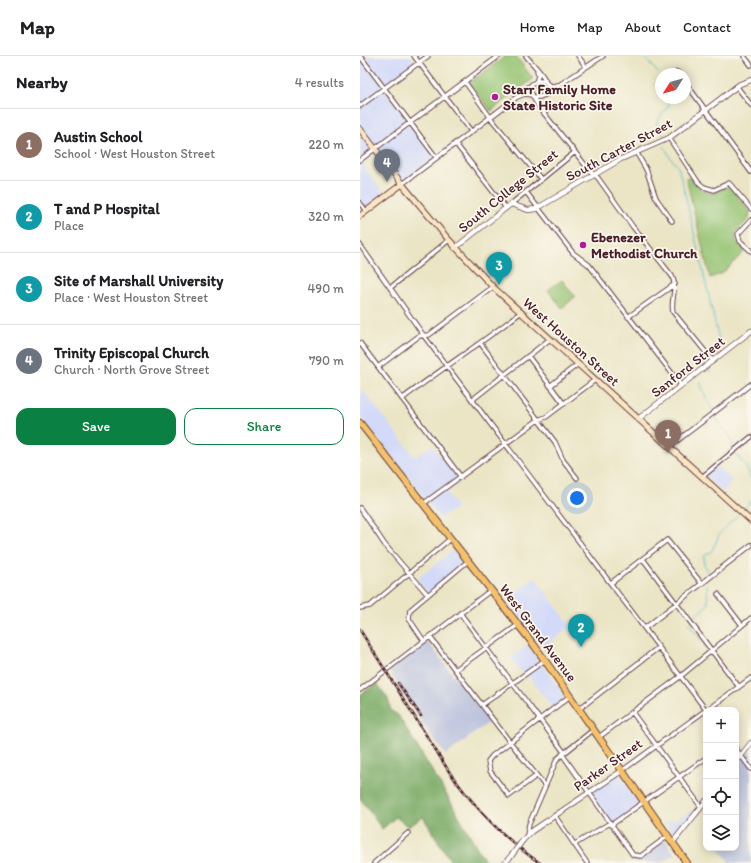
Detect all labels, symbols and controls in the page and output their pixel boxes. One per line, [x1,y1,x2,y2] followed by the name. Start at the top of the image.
[20,16,55,39] text: Map
[520,19,555,36] text: Home
[577,19,603,36] text: Map
[625,19,661,36] text: About
[683,19,731,36] text: Contact
[655,68,691,104] north arrow
[16,72,68,92] text: Nearby
[295,75,344,90] text: 4 results
[503,81,616,114] place label: Starr Family Home State Historic Site
[490,92,500,102] marker: Starr Family Home State Historic Site
[563,115,675,185] street label: South Carter Street
[54,128,142,146] text: Austin School
[26,137,32,152] text: 1
[308,137,344,152] text: 220 m
[54,146,215,161] text: School · West Houston Street
[455,146,561,236] street label: South College Street
[374,149,400,182] pin: 4
[54,200,160,218] text: T and P Hospital
[26,209,32,224] text: 2
[308,209,344,224] text: 320 m
[54,218,84,233] text: Place
[591,229,698,262] place label: Ebenezer Methodist Church
[578,240,588,250] marker: Ebenezer Methodist Church
[486,252,512,285] pin: 3
[54,272,223,290] text: Site of Marshall University
[25,281,33,296] text: 3
[308,281,344,296] text: 490 m
[54,290,208,305] text: Place · West Houston Street
[519,294,623,390] street label: West Houston Street
[648,333,728,401] street label: Sanford Street
[54,344,209,362] text: Trinity Episcopal Church
[25,353,33,368] text: 4
[309,353,344,368] text: 790 m
[54,362,209,377] text: Church · North Grove Street
[16,408,176,445] button: Save
[184,408,344,445] button: Share
[655,420,681,453] pin: 1
[567,488,587,508] your location
[496,581,580,685] street label: West Grand Avenue
[568,614,594,647] pin: 2
[703,707,739,851] map controls
[703,707,739,743] button: +
[570,735,646,795] street label: Parker Street
[703,743,739,779] button: −
[703,779,739,815] button: locate
[703,815,739,851] button: layers

